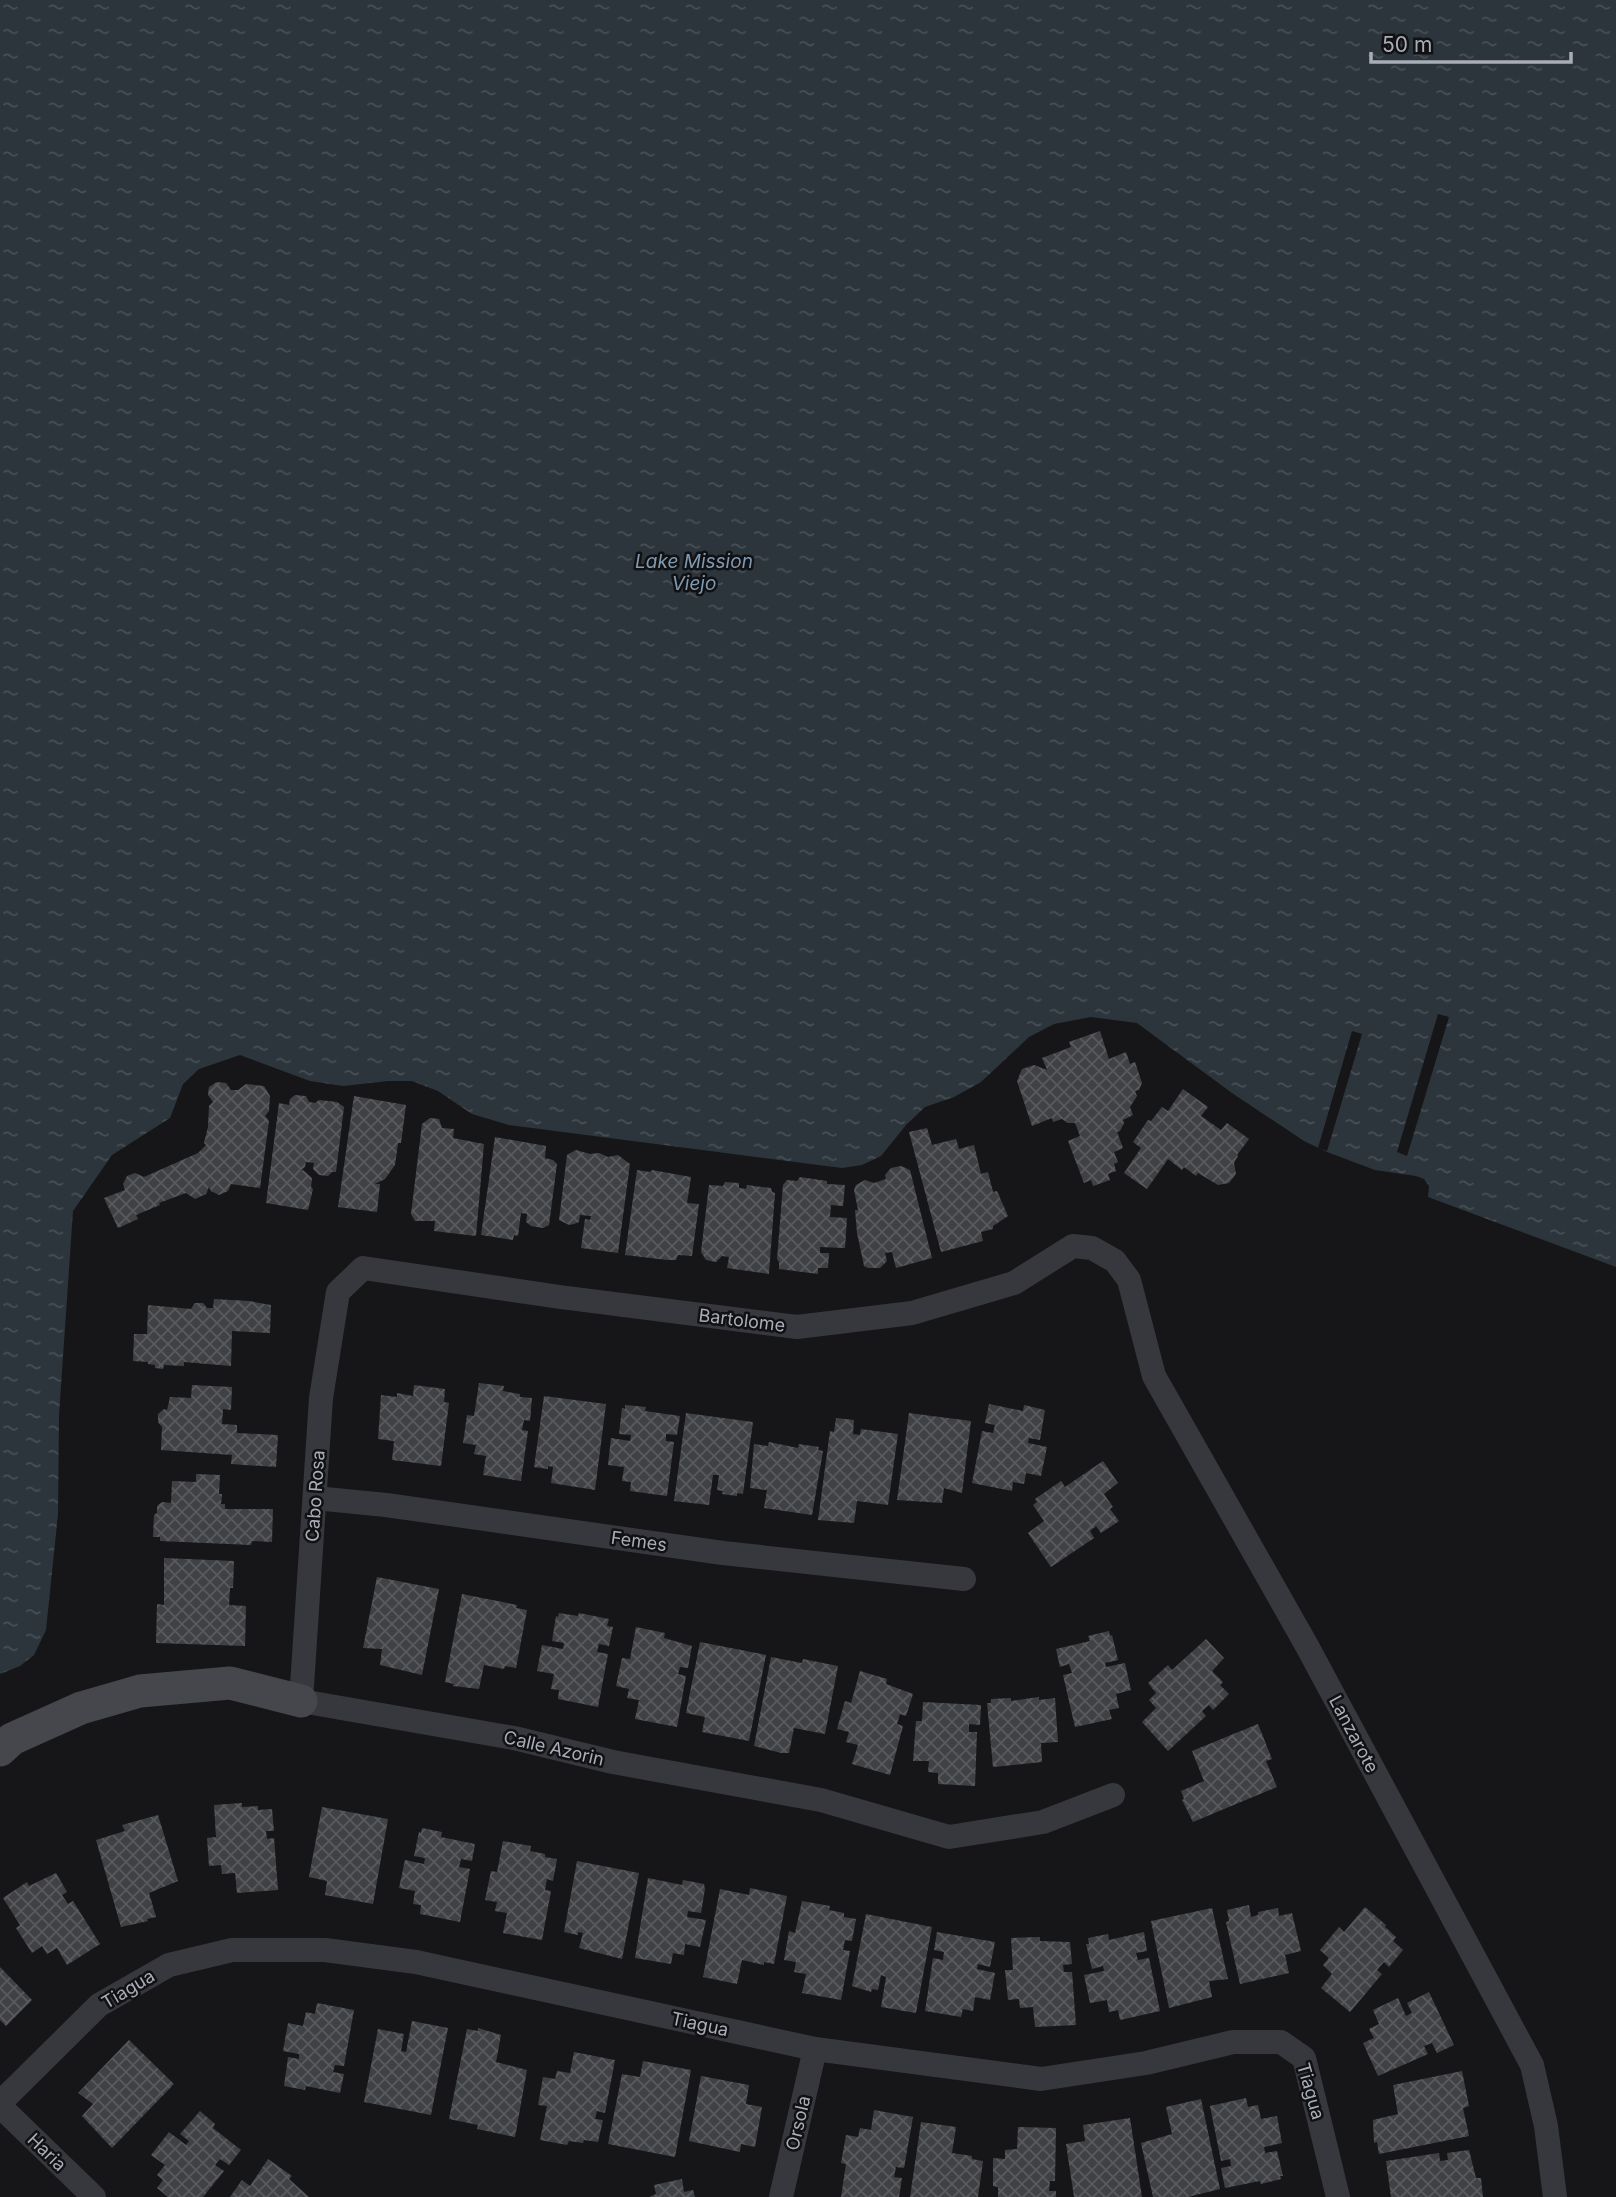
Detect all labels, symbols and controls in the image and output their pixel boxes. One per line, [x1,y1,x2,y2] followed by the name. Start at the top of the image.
[1371,21,1570,65] scale bar
[1382,32,1432,57] text: 50 m
[635,550,753,595] water label: Lake Mission Viejo
[698,1304,786,1336] street label: Bartolome
[301,1449,329,1543] street label: Cabo Rosa
[610,1527,668,1555] street label: Femes
[1325,1692,1383,1776] street label: Lanzarote
[502,1726,606,1770] street label: Calle Azorin
[98,1965,158,2013] street label: Tiagua
[670,2008,730,2040] street label: Tiagua
[1293,2060,1329,2122] street label: Tiagua
[782,2094,814,2152] street label: Orsola
[24,2129,70,2175] street label: Haria

